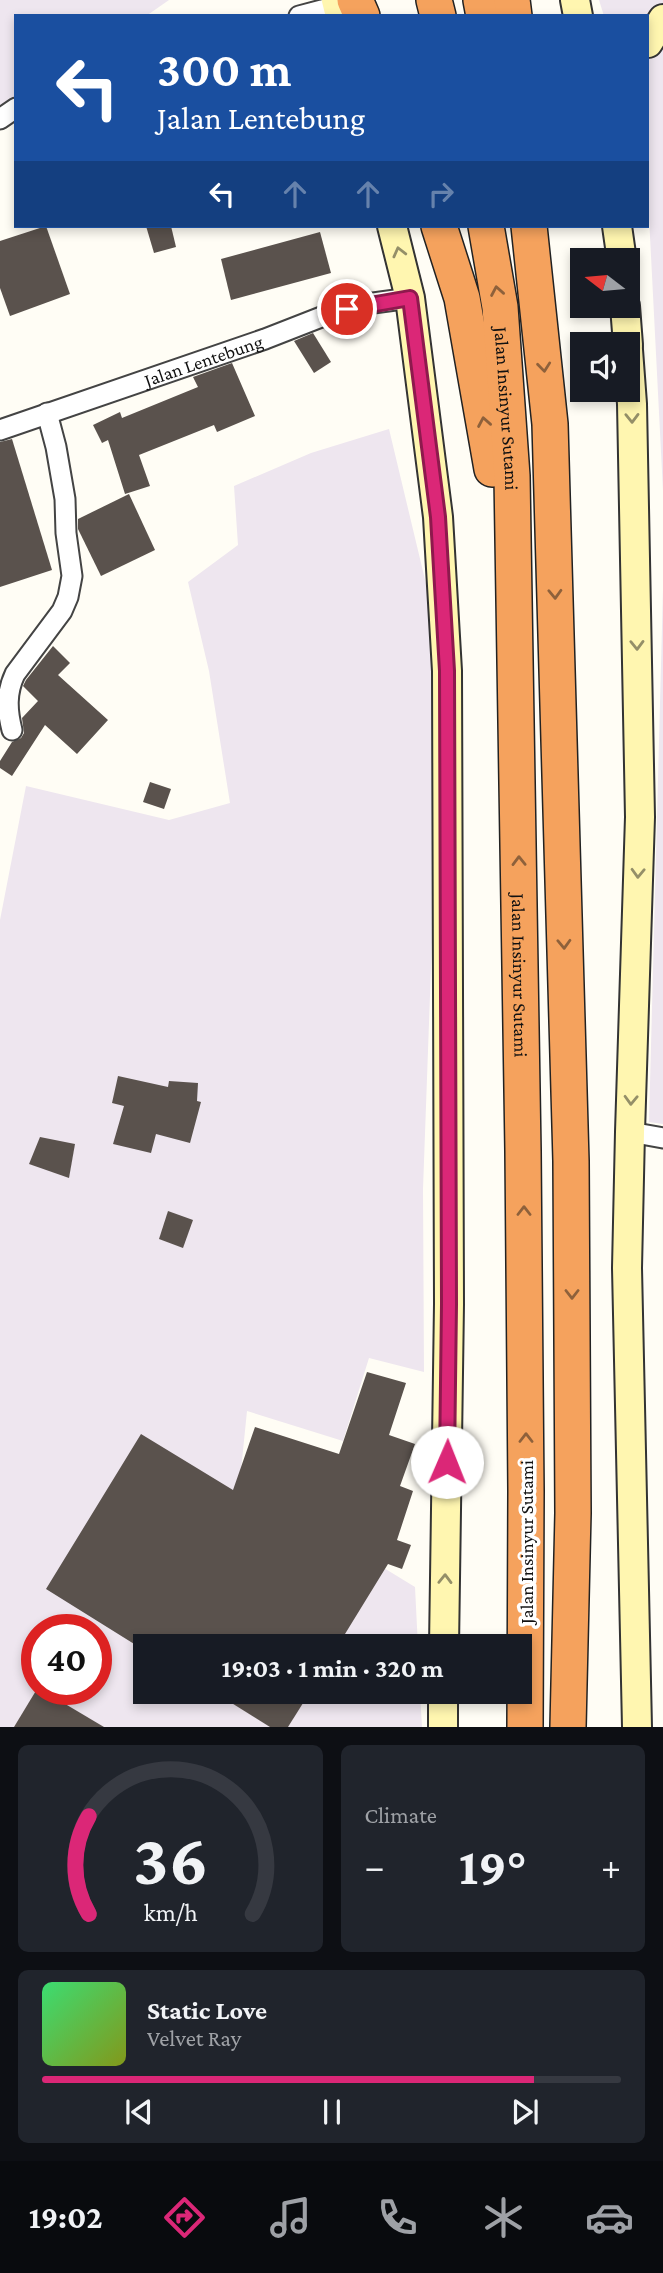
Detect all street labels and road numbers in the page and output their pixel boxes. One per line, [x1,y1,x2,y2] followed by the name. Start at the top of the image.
[491,324,523,491] street label: Jalan Insinyur Sutami
[140,330,265,391] street label: Jalan Lentebung
[508,891,532,1058] street label: Jalan Insinyur Sutami
[516,1460,537,1626] street label: Jalan Insinyur Sutami

